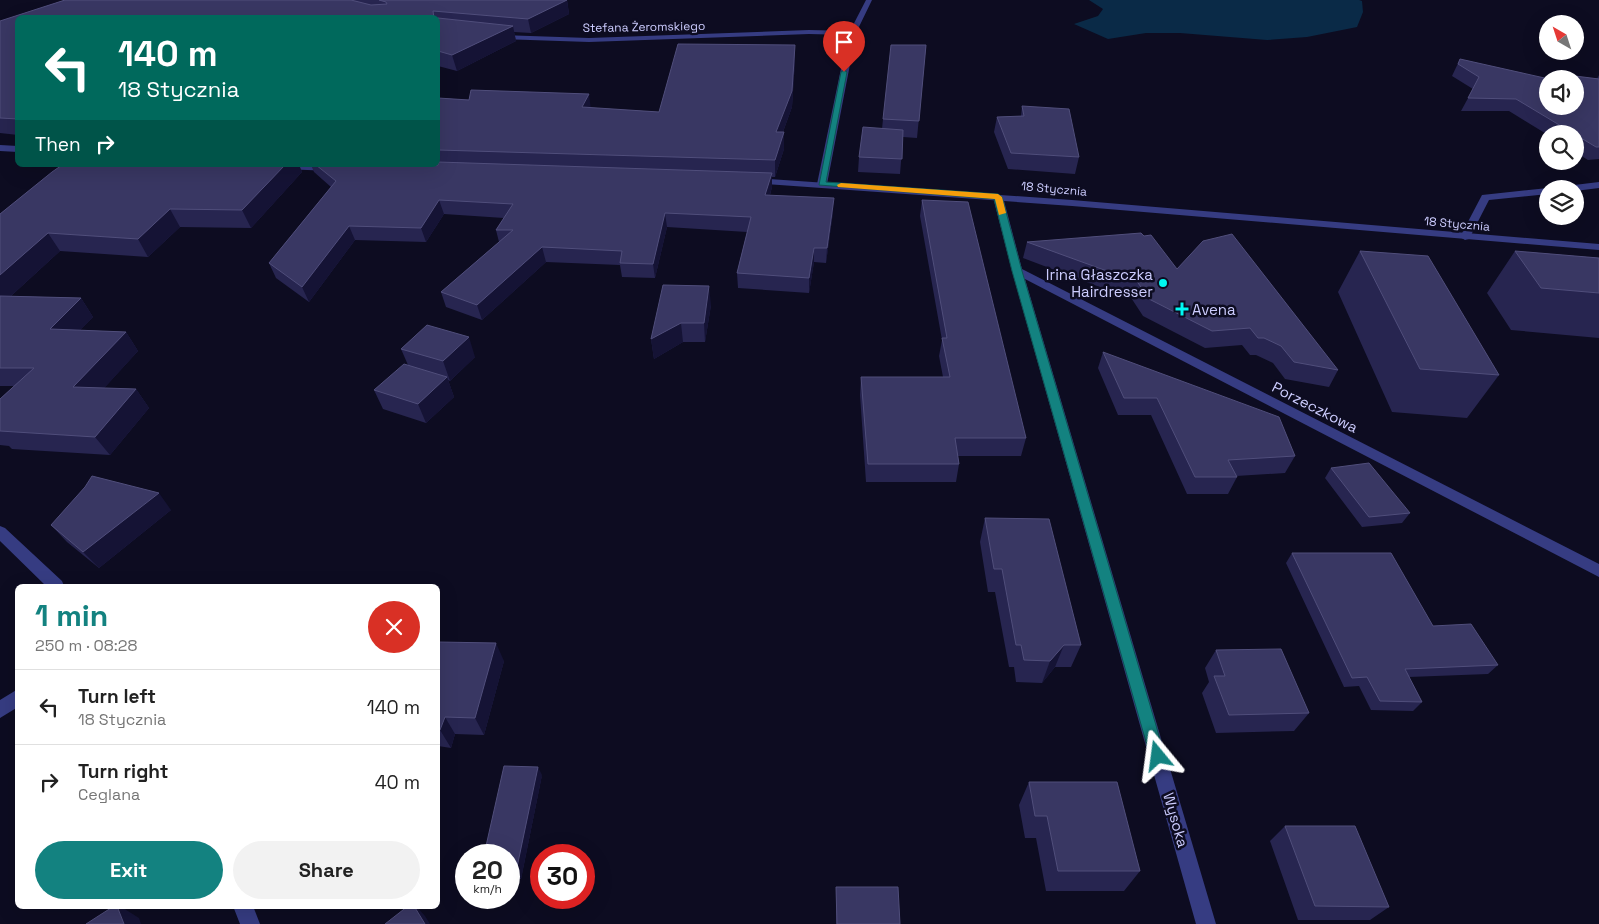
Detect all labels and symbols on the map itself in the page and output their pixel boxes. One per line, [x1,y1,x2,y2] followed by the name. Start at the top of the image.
[1539,15,1584,60] north arrow
[582,18,706,36] street label: Stefana Żeromskiego
[823,21,865,72] pin
[1020,178,1088,200] street label: 18 Stycznia
[1423,213,1491,235] street label: 18 Stycznia
[1046,265,1153,301] place label: Irina Głaszczka Hairdresser
[1157,277,1169,289] marker: Irina Głaszczka Hairdresser
[1192,300,1236,319] place label: Avena
[1176,303,1188,315] marker: Avena
[1269,377,1361,437] street label: Porzeczkowa
[1131,729,1183,781] position arrow
[1159,790,1193,850] street label: Wysoka
[530,844,595,909] speed limit sign: 30

